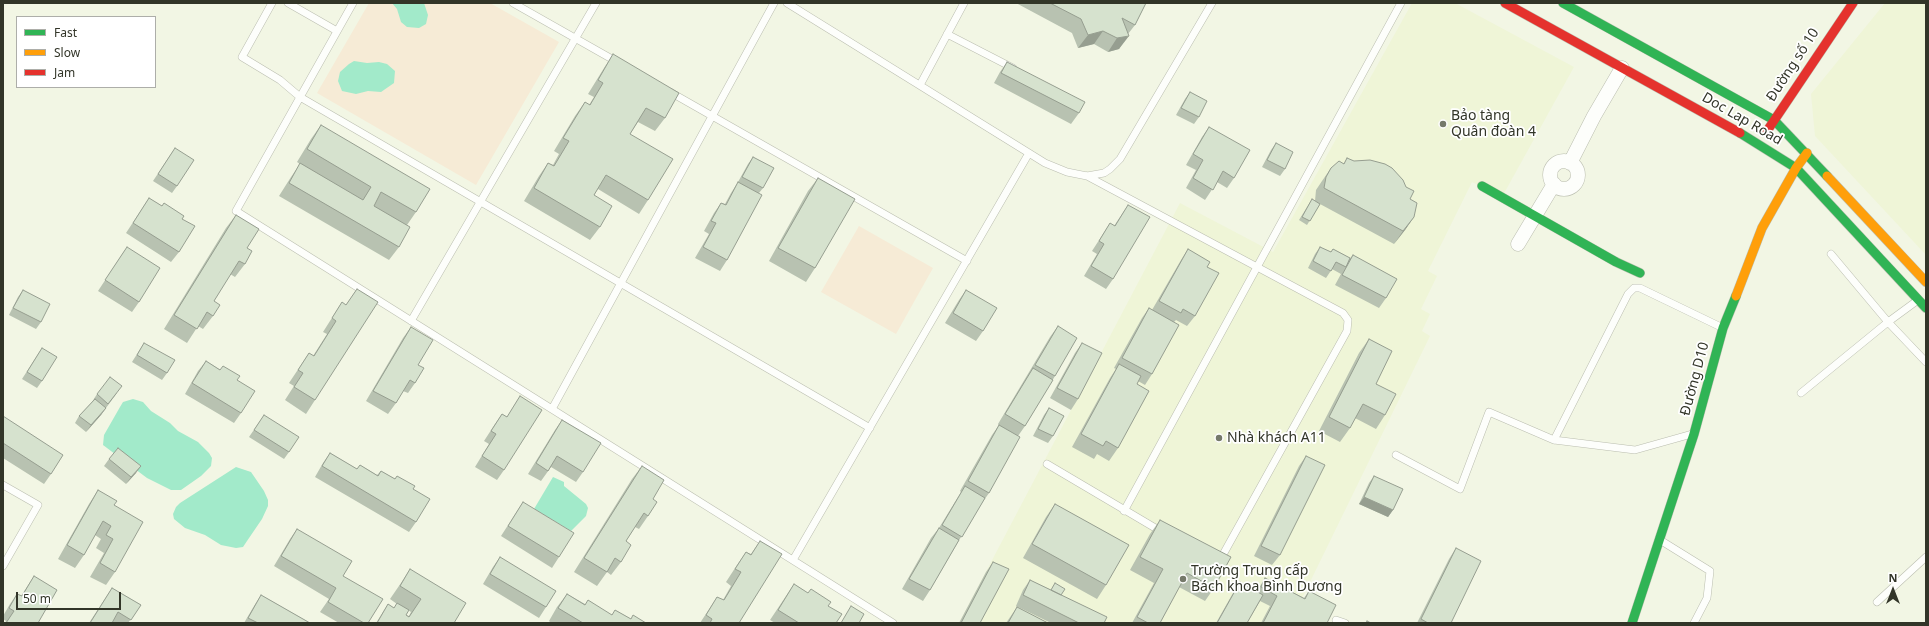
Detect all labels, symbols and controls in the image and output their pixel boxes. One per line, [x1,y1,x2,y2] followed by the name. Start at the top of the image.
[16,16,156,88] legend
[54,24,77,41] text: Fast
[1763,25,1823,105] street label: Đường số 10
[54,44,80,61] text: Slow
[54,64,75,81] text: Jam
[1699,89,1785,149] street label: Doc Lap Road
[1451,108,1536,140] place label: Bảo tàng Quân đoàn 4
[1438,119,1448,129] marker: Bảo tàng Quân đoàn 4
[1677,340,1713,418] street label: Đường D10
[1227,430,1326,446] place label: Nhà khách A11
[1214,433,1224,443] marker: Nhà khách A11
[1191,563,1342,596] place label: Trường Trung cấp Bách khoa Bình Dương
[1873,570,1913,610] north arrow
[1889,570,1897,585] text: N
[1178,574,1188,584] marker: Trường Trung cấp Bách khoa Bình Dương
[18,584,123,610] scale bar
[23,590,51,607] text: 50 m

